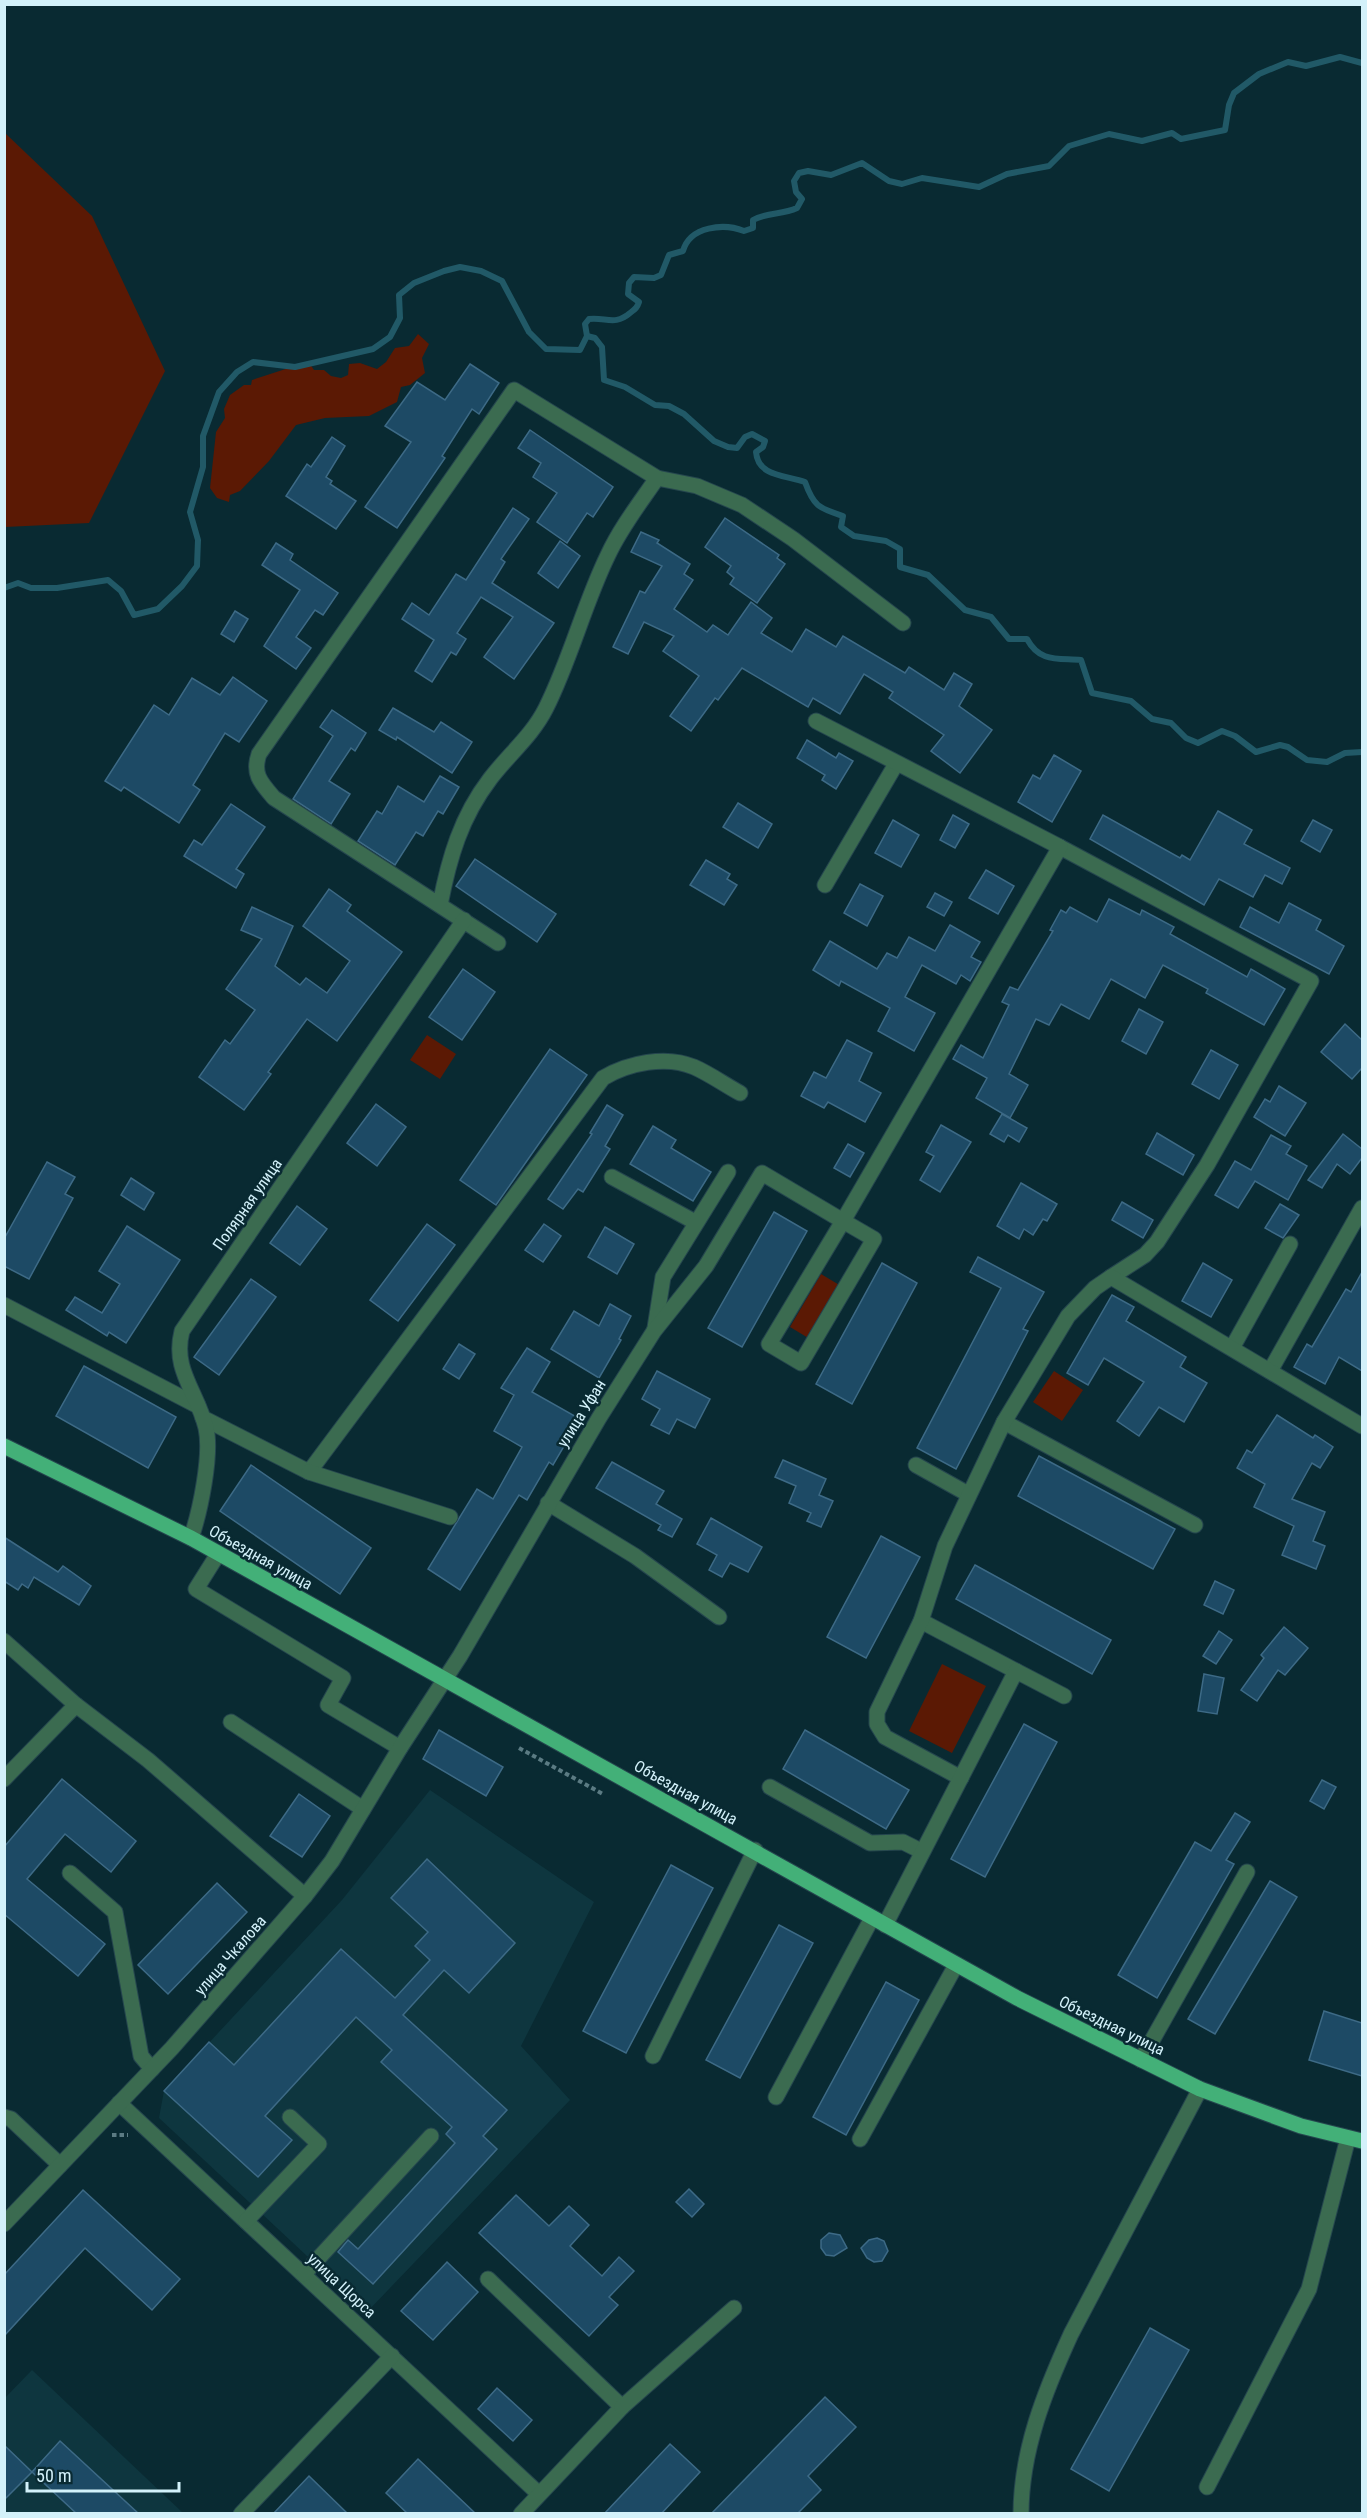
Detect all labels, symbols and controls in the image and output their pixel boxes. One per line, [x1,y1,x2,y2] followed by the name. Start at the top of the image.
[209,1155,286,1254] street label: Полярная улица
[553,1376,610,1451] street label: улица Уфан
[206,1521,316,1594] street label: Объездная улица
[631,1756,741,1829] street label: Объездная улица
[191,1912,270,1999] street label: улица Чкалова
[1056,1992,1168,2059] street label: Объездная улица
[303,2249,380,2322] street label: улица Щорса
[27,2455,178,2493] scale bar
[36,2465,71,2486] text: 50 m

